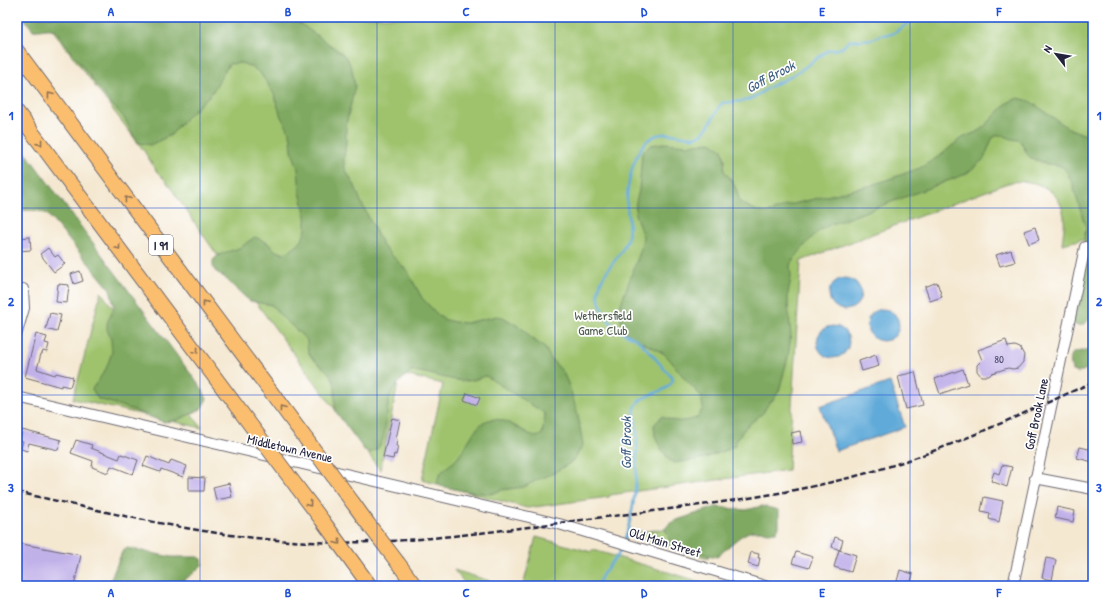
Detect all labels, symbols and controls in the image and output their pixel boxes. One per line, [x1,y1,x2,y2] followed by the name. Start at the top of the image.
[108,2,115,20] text: A
[285,2,292,20] text: B
[462,2,470,20] text: C
[641,2,648,20] text: D
[819,2,825,20] text: E
[996,2,1003,20] text: F
[1036,34,1076,74] north arrow
[1040,43,1055,55] text: N
[742,55,799,97] water label: Goff Brook
[47,92,54,99] one-way arrow
[9,106,14,124] text: 1
[1097,106,1102,124] text: 1
[35,138,42,145] one-way arrow
[124,196,132,203] one-way arrow
[149,235,173,255] road number: I 91
[113,243,121,250] one-way arrow
[8,292,15,310] text: 2
[1096,292,1103,310] text: 2
[203,301,210,308] one-way arrow
[574,306,632,339] park label: Wethersfield Game Club
[191,347,198,354] one-way arrow
[994,352,1004,366] house number: 80
[1020,377,1052,451] street label: Goff Brook Lane
[280,405,287,412] one-way arrow
[616,416,635,469] water label: Goff Brook
[246,429,334,467] street label: Middletown Avenue
[8,478,14,496] text: 3
[1096,478,1102,496] text: 3
[305,500,312,507] one-way arrow
[627,523,703,562] street label: Old Main Street
[333,538,340,545] one-way arrow
[108,583,115,601] text: A
[285,583,292,601] text: B
[462,583,470,601] text: C
[641,583,648,601] text: D
[819,583,825,601] text: E
[996,583,1003,601] text: F

